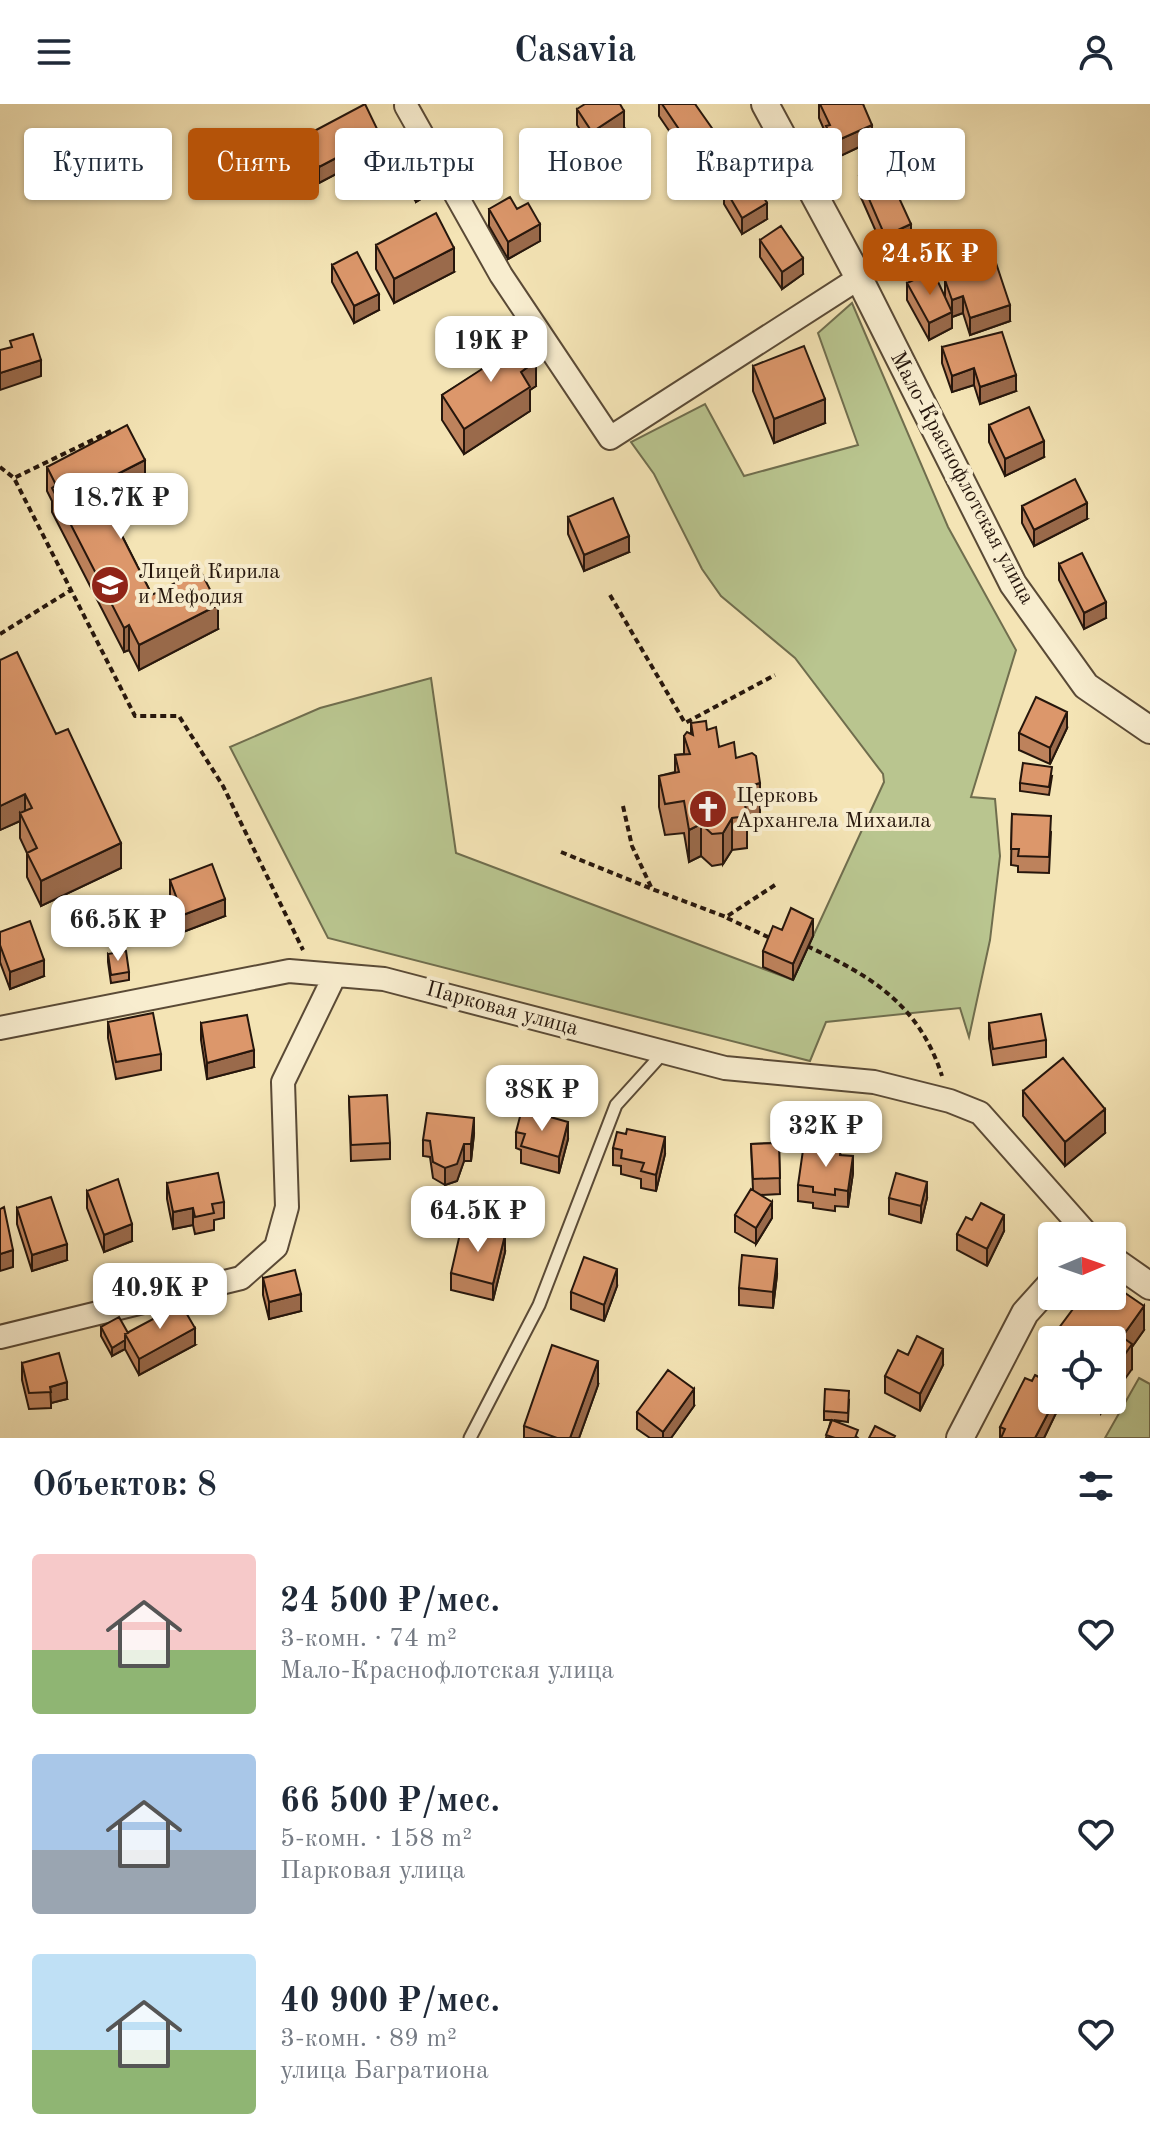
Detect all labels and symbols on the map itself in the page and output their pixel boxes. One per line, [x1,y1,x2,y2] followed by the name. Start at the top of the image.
[856,229,1004,297] pin: 24.5K ₽
[435,316,547,384] pin: 19K ₽
[886,348,1038,608] street label: Мало-Краснофлотская улица
[47,473,195,541] pin: 18.7K ₽
[138,561,280,608] place label: Лицей Кирила и Мефодия
[89,564,131,606] school or university icon: Лицей Кирила и Мефодия
[736,785,931,832] place label: Церковь Архангела Михаила
[687,788,729,830] church icon: Церковь Архангела Михаила
[44,895,192,963] pin: 66.5K ₽
[423,978,581,1040] street label: Парковая улица
[486,1065,598,1133] pin: 38K ₽
[770,1101,882,1169] pin: 32K ₽
[404,1186,552,1254] pin: 64.5K ₽
[1038,1222,1126,1310] north arrow
[86,1263,234,1331] pin: 40.9K ₽

